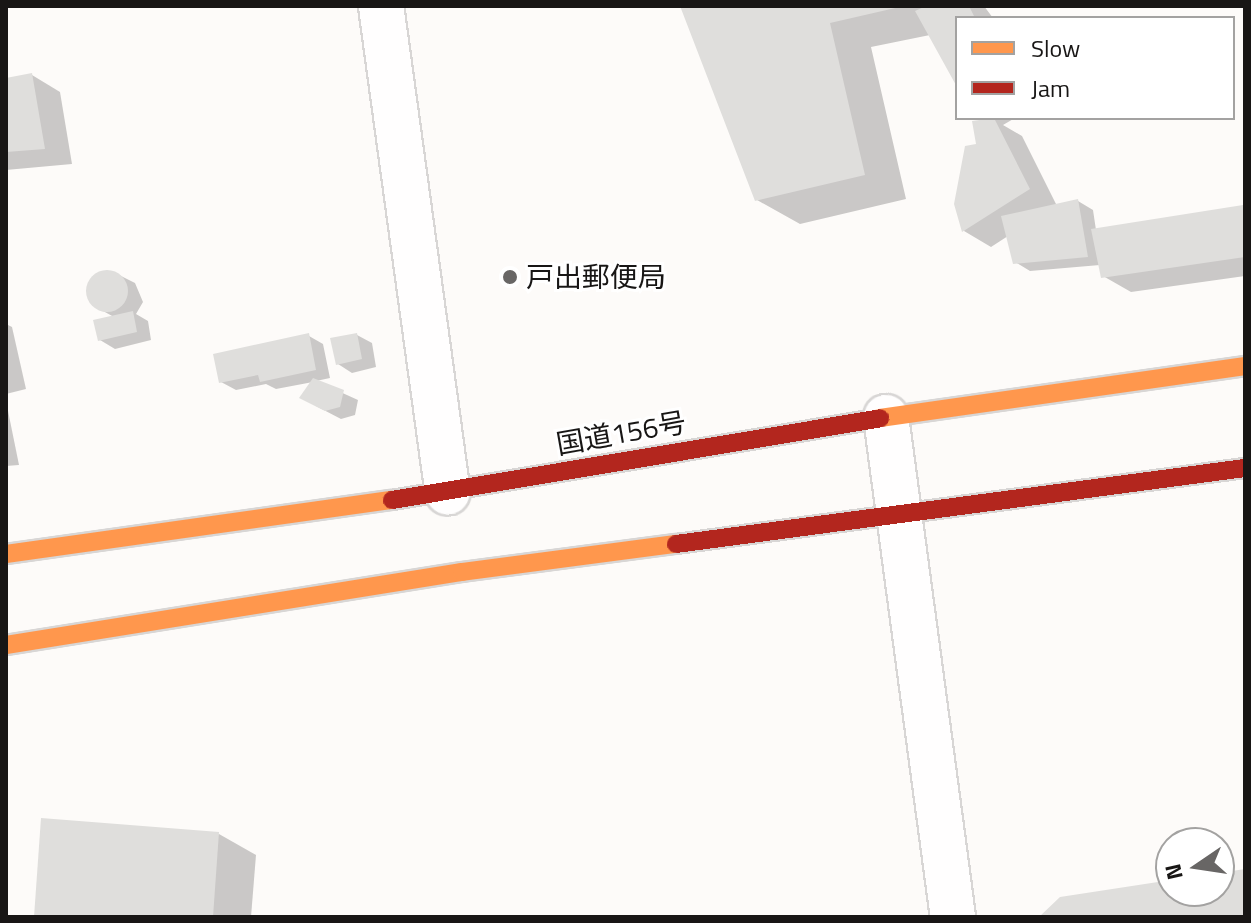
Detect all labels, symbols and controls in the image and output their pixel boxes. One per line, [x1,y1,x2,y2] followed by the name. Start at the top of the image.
[955,16,1235,120] legend
[1031,30,1080,66] text: Slow
[1031,70,1070,106] text: Jam
[526,260,666,294] place label: 戸出郵便局
[501,268,519,286] marker: 戸出郵便局
[554,405,688,461] street label: 国道156号
[1155,827,1235,907] north arrow
[1155,861,1192,883] text: N

